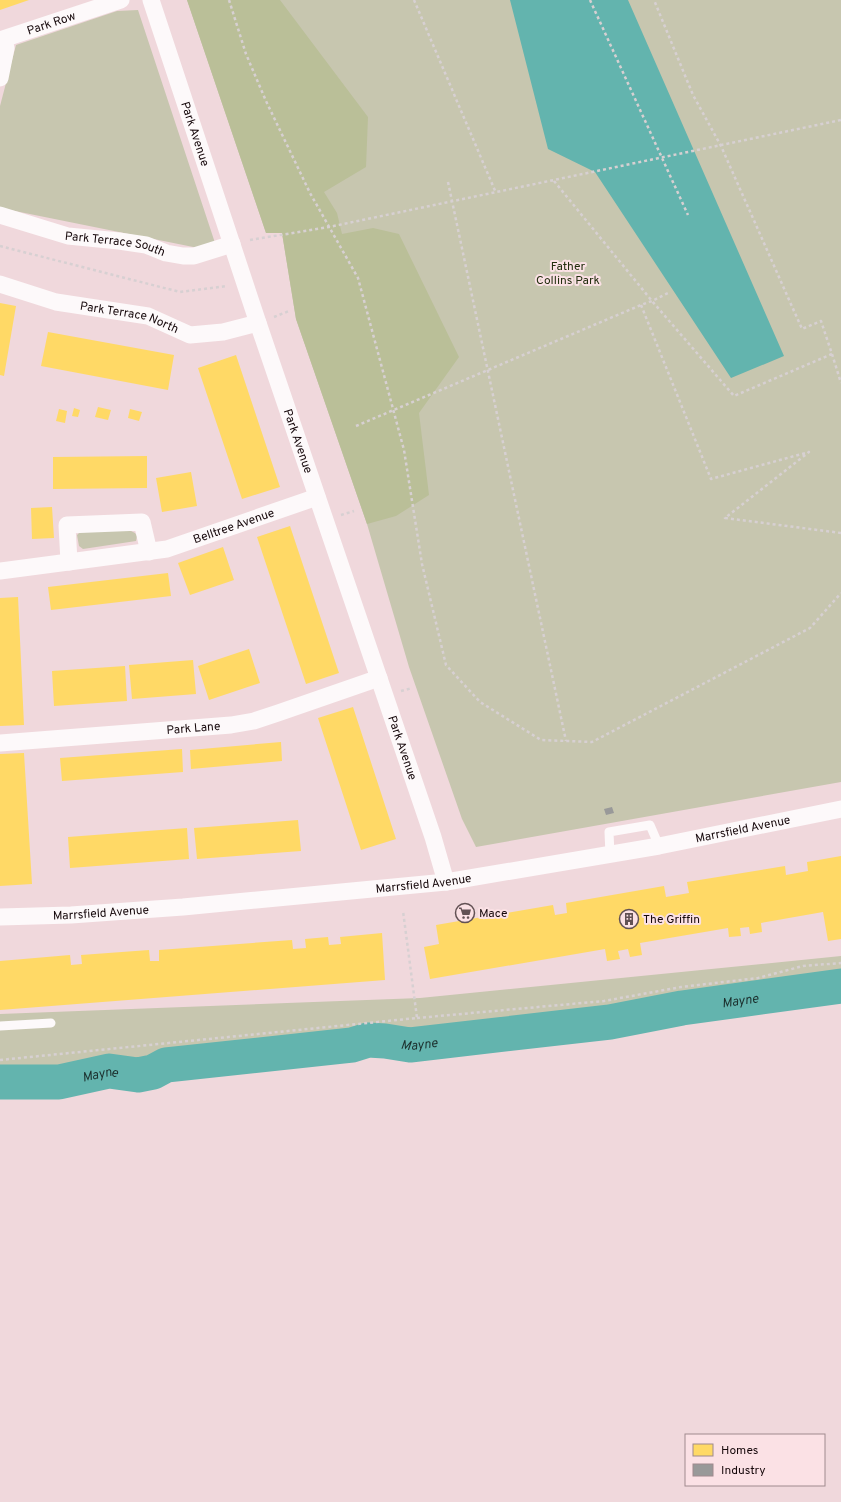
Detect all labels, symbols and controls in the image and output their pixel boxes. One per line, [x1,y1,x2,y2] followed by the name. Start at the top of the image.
[25,8,78,40] street label: Park Row
[176,100,213,169] street label: Park Avenue
[64,229,167,261] street label: Park Terrace South
[536,259,600,289] park label: Father Collins Park
[79,299,181,338] street label: Park Terrace North
[279,407,316,476] street label: Park Avenue
[191,505,277,548] street label: Belltree Avenue
[383,714,420,783] street label: Park Avenue
[166,719,221,739] street label: Park Lane
[694,813,792,847] street label: Marrsfield Avenue
[375,871,473,898] street label: Marrsfield Avenue
[53,902,150,925] street label: Marrsfield Avenue
[454,902,476,924] supermarket icon: Mace
[479,906,507,922] place label: Mace
[618,908,640,930] building icon: The Griffin
[643,912,700,928] place label: The Griffin
[721,991,760,1012] water label: Mayne
[400,1036,439,1055] water label: Mayne
[81,1065,119,1087] water label: Mayne
[685,1434,825,1486] legend
[721,1443,758,1459] text: Homes
[721,1463,766,1479] text: Industry

